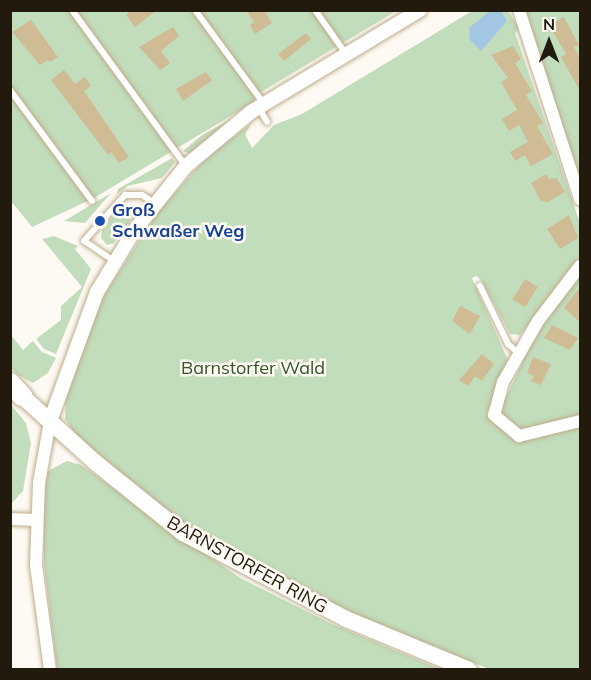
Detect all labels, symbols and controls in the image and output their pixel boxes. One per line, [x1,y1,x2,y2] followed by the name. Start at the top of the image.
[519,12,579,72] north arrow
[543,14,555,34] text: N
[112,200,244,242] place label: Groß Schwaßer Weg
[93,214,107,228] marker: Groß Schwaßer Weg
[181,357,325,379] park label: Barnstorfer Wald
[163,512,331,618] street label: BARNSTORFER RING

